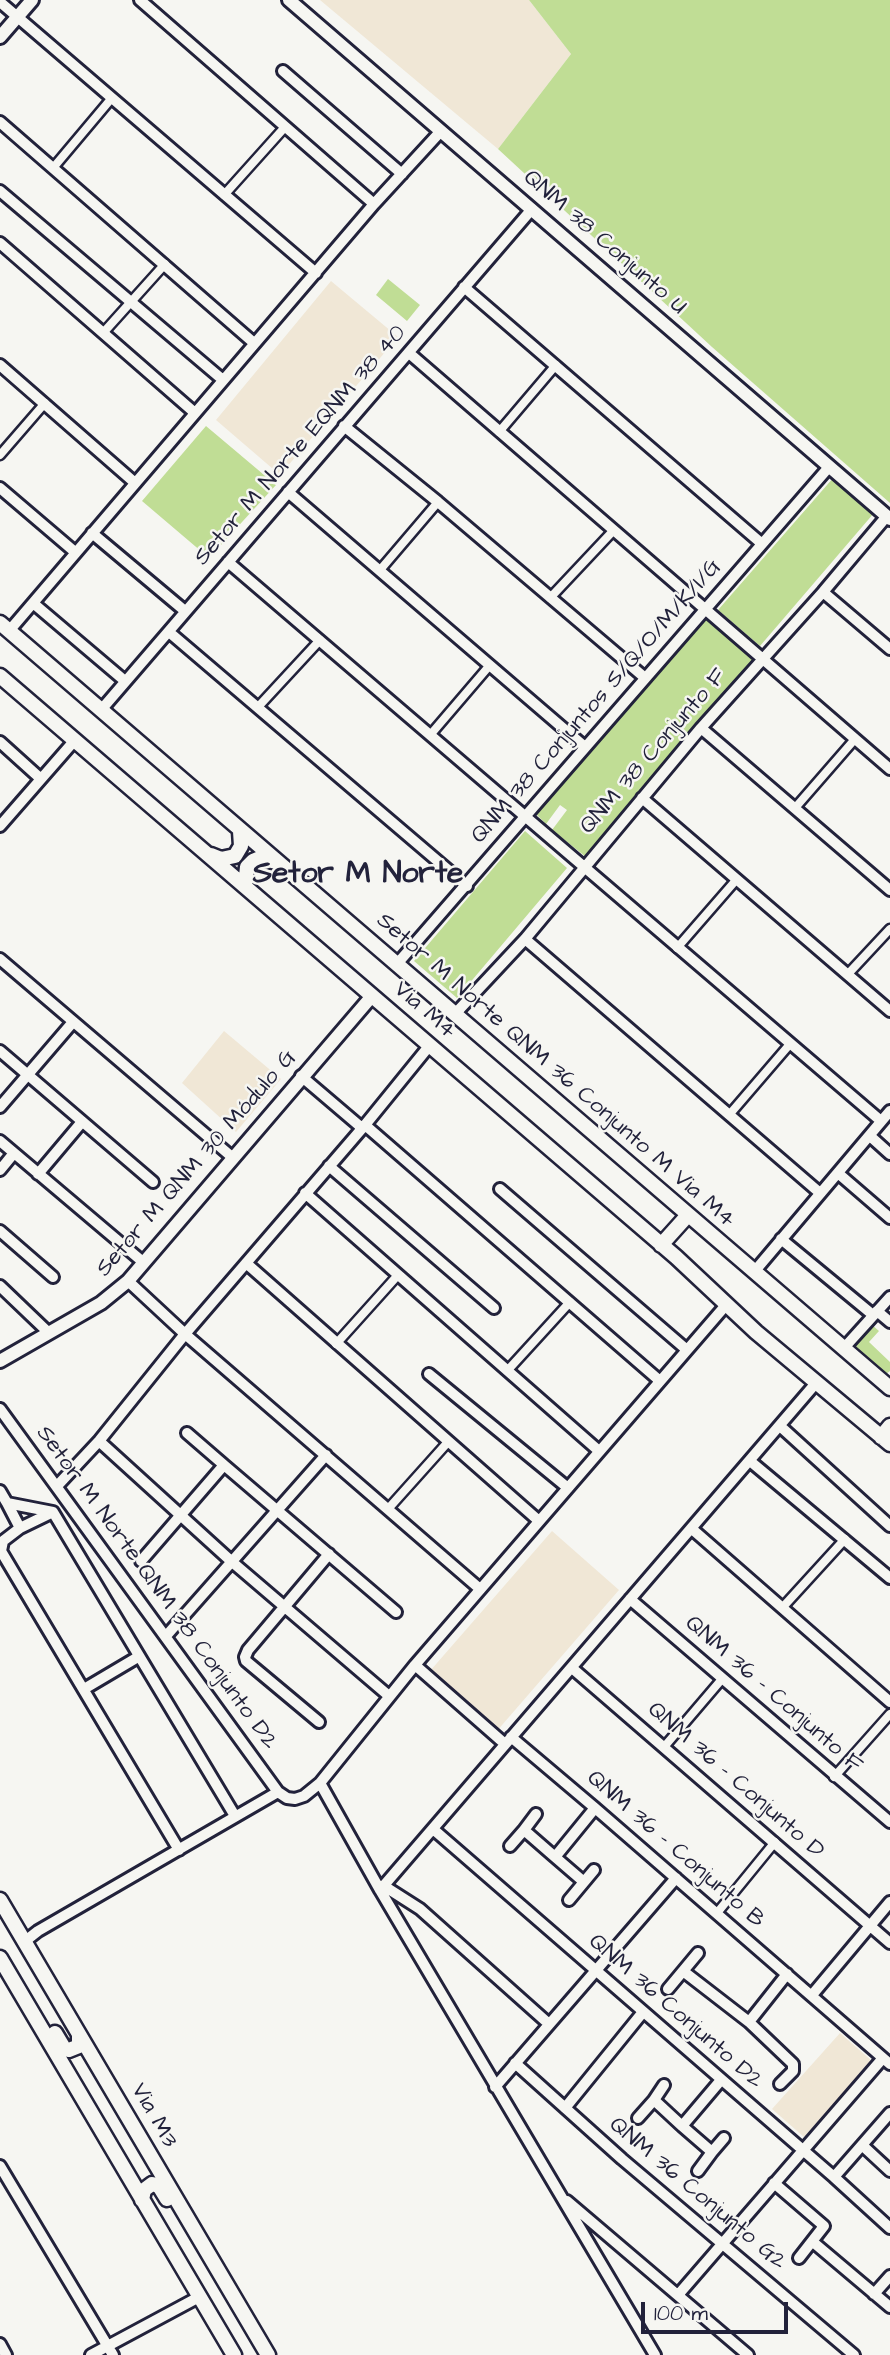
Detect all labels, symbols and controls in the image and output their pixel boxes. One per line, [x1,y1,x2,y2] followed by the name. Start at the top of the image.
[517,165,691,321] street label: QNM 38 Conjunto U
[189,320,413,572] street label: Setor M Norte EQNM 38 40
[466,554,728,850] street label: QNM 38 Conjuntos S/Q/O/M/K/I/G
[575,664,733,840] street label: QNM 38 Conjunto F
[253,858,463,894] district label: Setor M Norte
[370,908,740,1234] street label: Setor M Norte QNM 36 Conjunto M Via M4
[387,976,461,1046] street label: Via M4
[91,1045,303,1283] street label: Setor M QNM 30 Módulo G
[29,1421,283,1755] street label: Setor M Norte QNM 38 Conjunto D2
[679,1610,867,1780] street label: QNM 36 - Conjunto F
[641,1697,829,1865] street label: QNM 36 - Conjunto D
[580,1765,770,1935] street label: QNM 36 - Conjunto B
[582,1929,768,2095] street label: QNM 36 Conjunto D2
[124,2079,182,2153] street label: Via M3
[603,2112,791,2276] street label: QNM 36 Conjunto G2
[645,2288,792,2332] scale bar
[654,2299,708,2328] text: 100 m

